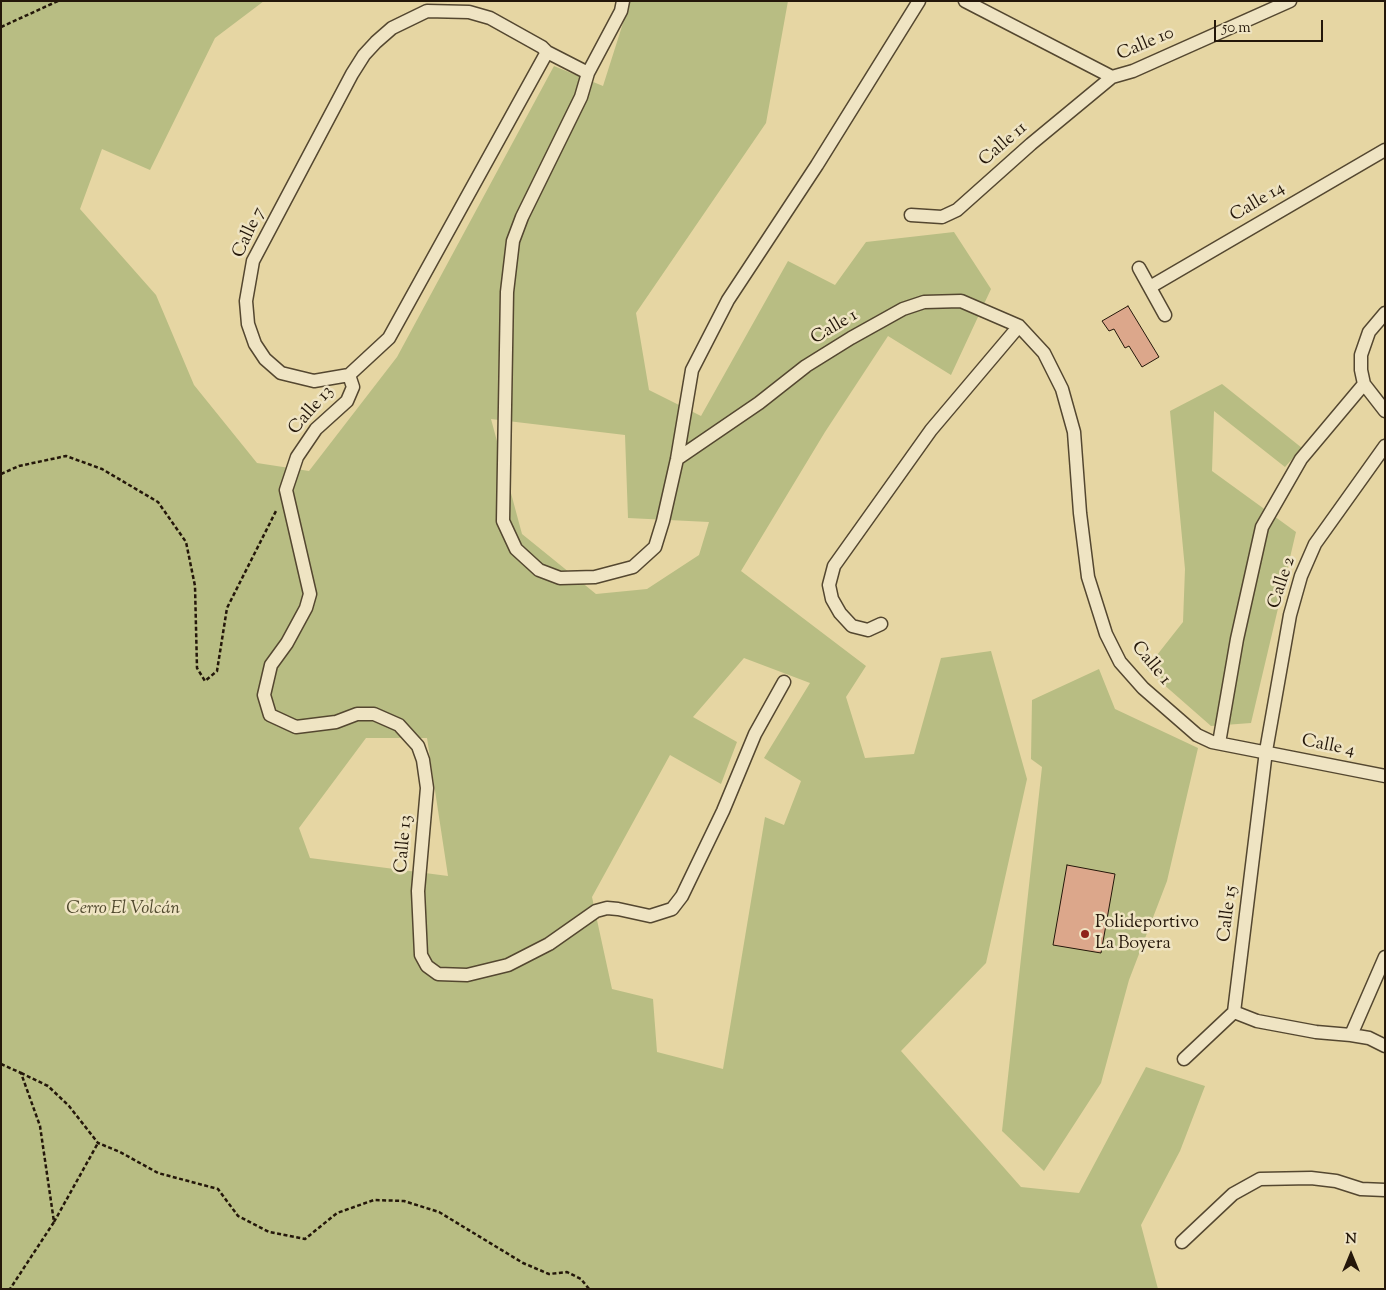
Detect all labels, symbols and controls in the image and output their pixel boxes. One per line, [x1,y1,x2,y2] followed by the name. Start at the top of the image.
[1216,10,1325,42] scale bar
[1222,18,1251,39] text: 50 m
[1114,23,1178,67] street label: Calle 10
[975,118,1033,172] street label: Calle 11
[1227,178,1289,228] street label: Calle 14
[229,204,271,262] street label: Calle 7
[808,306,862,350] street label: Calle 1
[285,382,339,440] street label: Calle 13
[1265,554,1301,612] street label: Calle 2
[1125,638,1175,690] street label: Calle 1
[1300,731,1356,763] street label: Calle 4
[392,814,418,874] street label: Calle 13
[1215,884,1243,944] street label: Calle 15
[66,899,180,921] park label: Cerro El Volcán
[1095,913,1199,956] place label: Polideportivo La Boyera
[1079,928,1091,940] marker: Polideportivo La Boyera
[1326,1230,1376,1280] north arrow
[1345,1230,1357,1250] text: N

